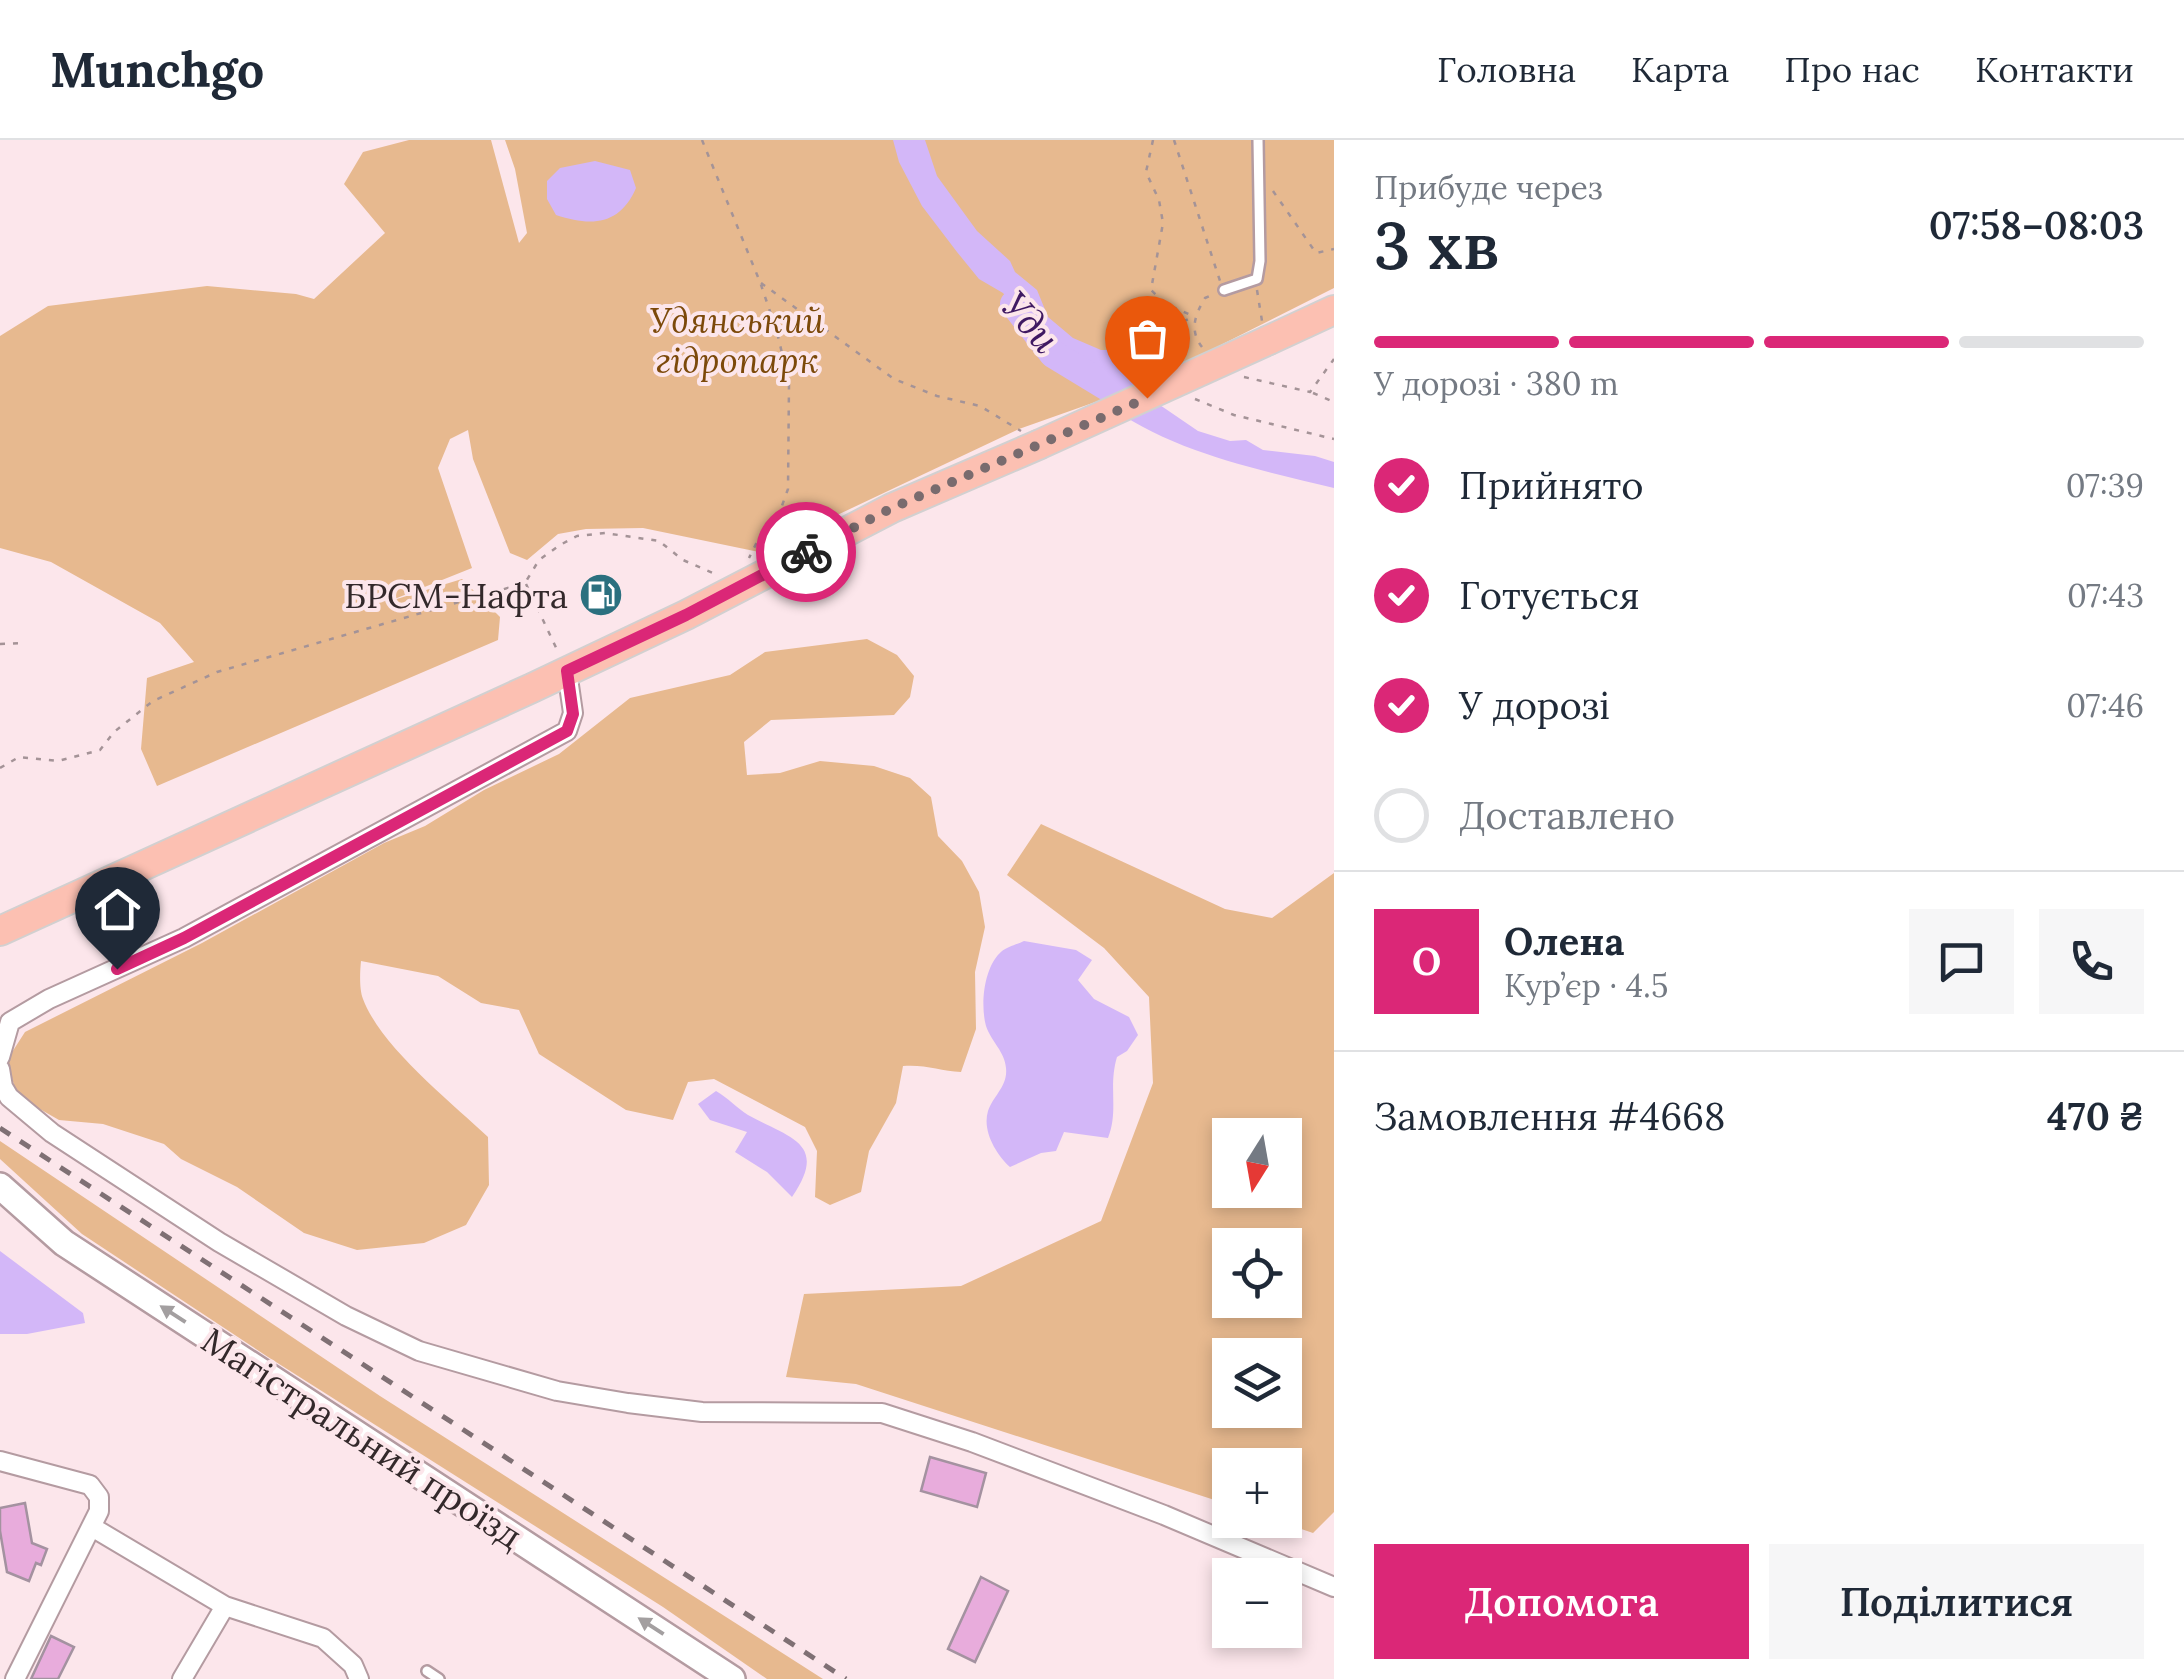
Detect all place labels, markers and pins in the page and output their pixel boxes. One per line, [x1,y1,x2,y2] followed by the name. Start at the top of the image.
[1105,296,1190,399] pin
[578,572,624,618] fuel station icon: БРСМ-Нафта
[344,573,568,618] place label: БРСМ-Нафта
[75,867,160,970] pin

